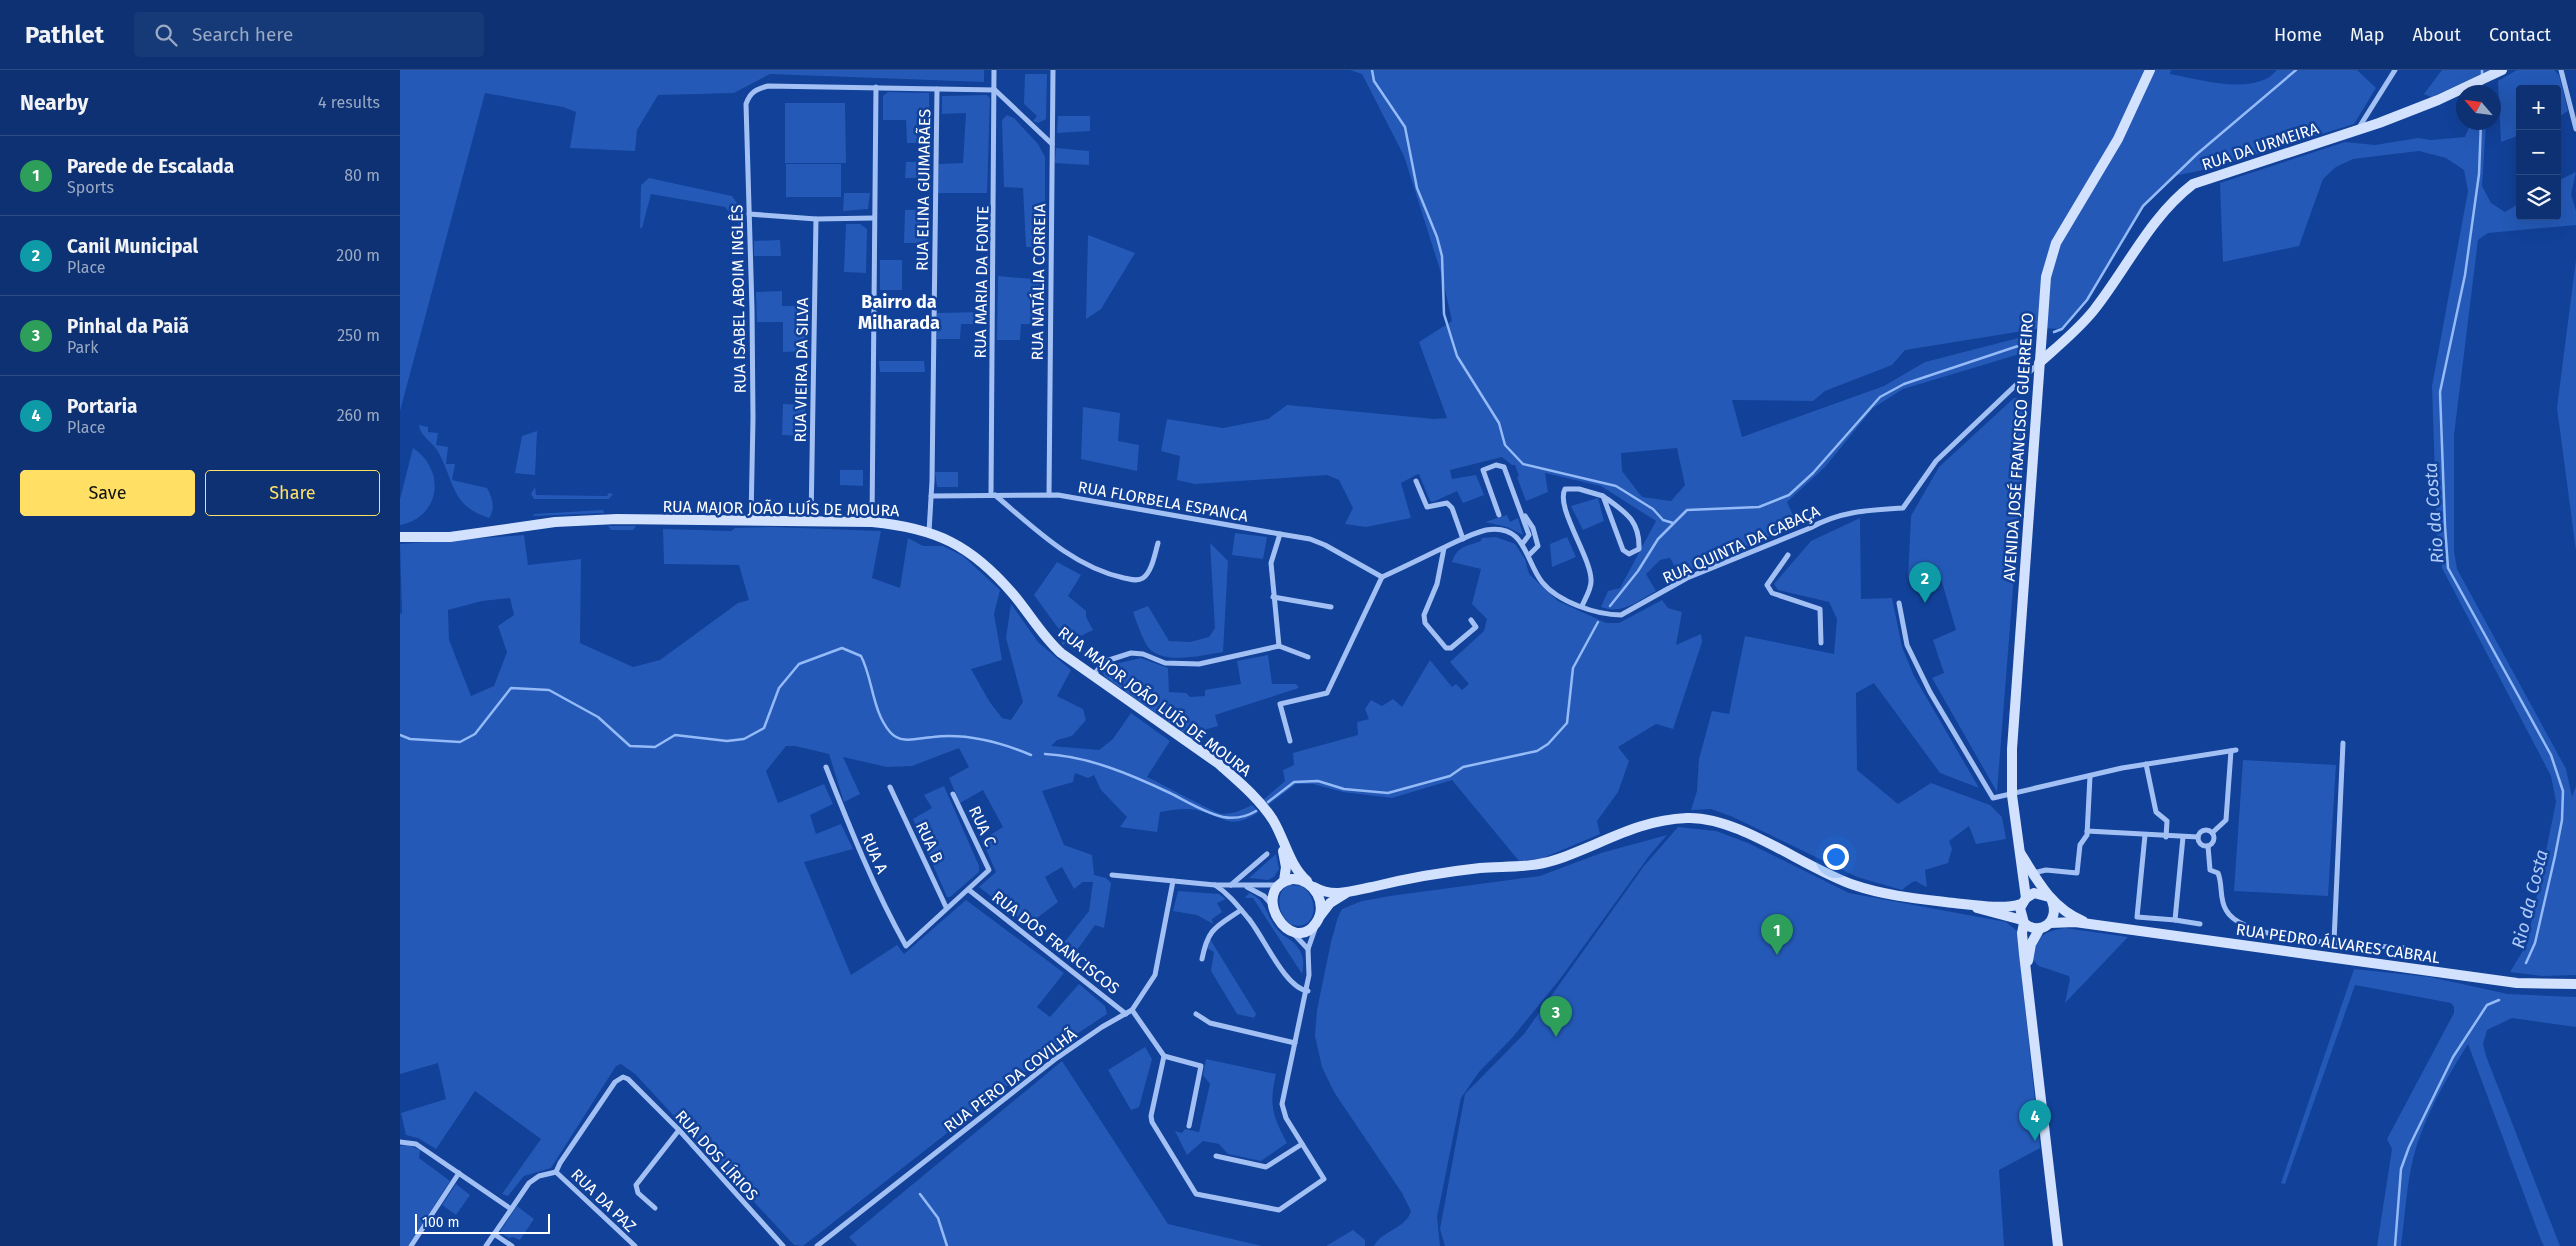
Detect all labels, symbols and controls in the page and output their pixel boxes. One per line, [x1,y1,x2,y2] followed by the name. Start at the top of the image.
[134,12,484,57] search box
[25,21,104,49] text: Pathlet
[152,21,180,49] icon: search
[192,23,293,46] text: Search here
[2274,24,2322,46] text: Home
[2350,24,2384,46] text: Map
[2412,24,2461,46] text: About
[2489,24,2551,46] text: Contact
[2456,85,2501,130] north arrow
[2516,85,2561,220] map controls
[2516,85,2561,130] button: +
[20,90,88,116] text: Nearby
[318,93,380,112] text: 4 results
[913,109,934,271] street label: RUA ELINA GUIMARÃES
[2199,118,2322,174] street label: RUA DA URMEIRA
[2516,130,2561,175] button: −
[67,155,234,178] text: Parede de Escalada
[32,166,40,185] text: 1
[344,166,380,185] text: 80 m
[2516,175,2561,220] button: layers
[67,178,114,197] text: Sports
[1027,203,1049,361] street label: RUA NATÁLIA CORREIA
[726,204,750,393] street label: RUA ISABEL ABOIM INGLÊS
[971,205,992,359] street label: RUA MARIA DA FONTE
[67,235,198,258] text: Canil Municipal
[32,246,40,265] text: 2
[336,246,380,265] text: 200 m
[67,258,106,277] text: Place
[858,291,940,334] district label: Bairro da Milharada
[791,297,812,443] street label: RUA VIEIRA DA SILVA
[1999,312,2037,582] street label: AVENIDA JOSÉ FRANCISCO GUERREIRO
[67,315,189,338] text: Pinhal da Paiã
[32,326,40,345] text: 3
[337,326,380,345] text: 250 m
[67,338,99,357] text: Park
[67,395,137,418] text: Portaria
[31,406,41,425] text: 4
[337,406,380,425] text: 260 m
[67,418,106,437] text: Place
[2420,462,2448,564] water label: Rio da Costa
[20,470,195,516] button: Save
[205,470,380,516] button: Share
[1076,477,1250,526] street label: RUA FLORBELA ESPANCA
[662,496,900,520] street label: RUA MAJOR JOÃO LUÍS DE MOURA
[1660,501,1824,589] street label: RUA QUINTA DA CABAÇA
[1909,562,1941,603] pin: 2
[1054,622,1256,781] street label: RUA MAJOR JOÃO LUÍS DE MOURA
[965,803,1000,849] street label: RUA C
[912,819,947,866] street label: RUA B
[857,830,892,877] street label: RUA A
[1823,844,1849,870] your location
[2507,847,2553,951] water label: Rio da Costa
[988,887,1123,998] street label: RUA DOS FRANCISCOS
[1761,914,1793,955] pin: 1
[2235,919,2441,967] street label: RUA PEDRO ÁLVARES CABRAL
[1540,996,1572,1037] pin: 3
[940,1024,1081,1136] street label: RUA PERO DA COVILHÃ
[2019,1100,2051,1141] pin: 4
[671,1106,763,1204] street label: RUA DOS LÍRIOS
[567,1165,640,1236] street label: RUA DA PAZ
[415,1211,550,1234] scale bar
[422,1214,459,1231] text: 100 m

